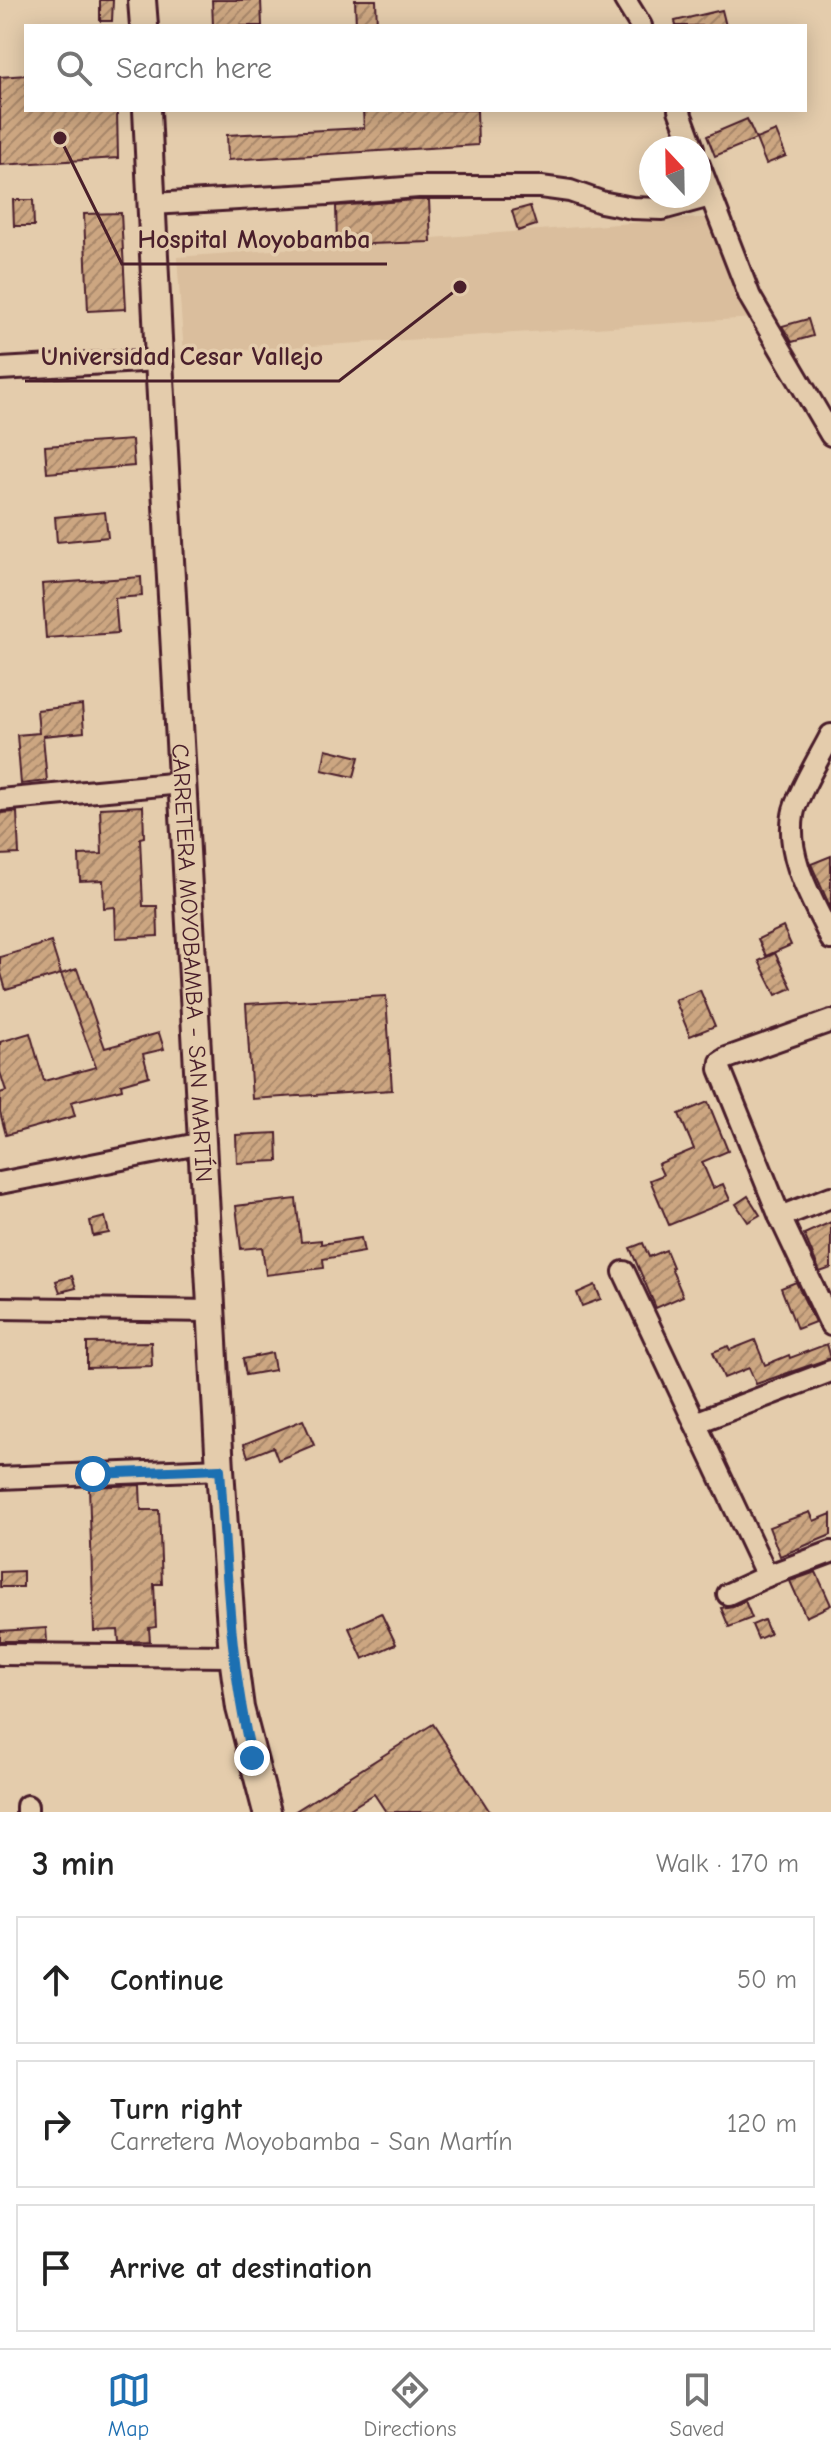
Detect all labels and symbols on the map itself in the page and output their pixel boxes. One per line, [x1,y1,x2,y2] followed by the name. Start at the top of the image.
[639,136,711,208] north arrow
[122,214,387,264] callout: Hospital Moyobamba
[138,225,370,255] text: Hospital Moyobamba
[25,331,339,381] callout: Universidad Cesar Vallejo
[41,342,323,372] text: Universidad Cesar Vallejo
[166,743,218,1183] street label: CARRETERA MOYOBAMBA - SAN MARTÍN
[75,1456,111,1492] route start
[234,1740,270,1776] route end

